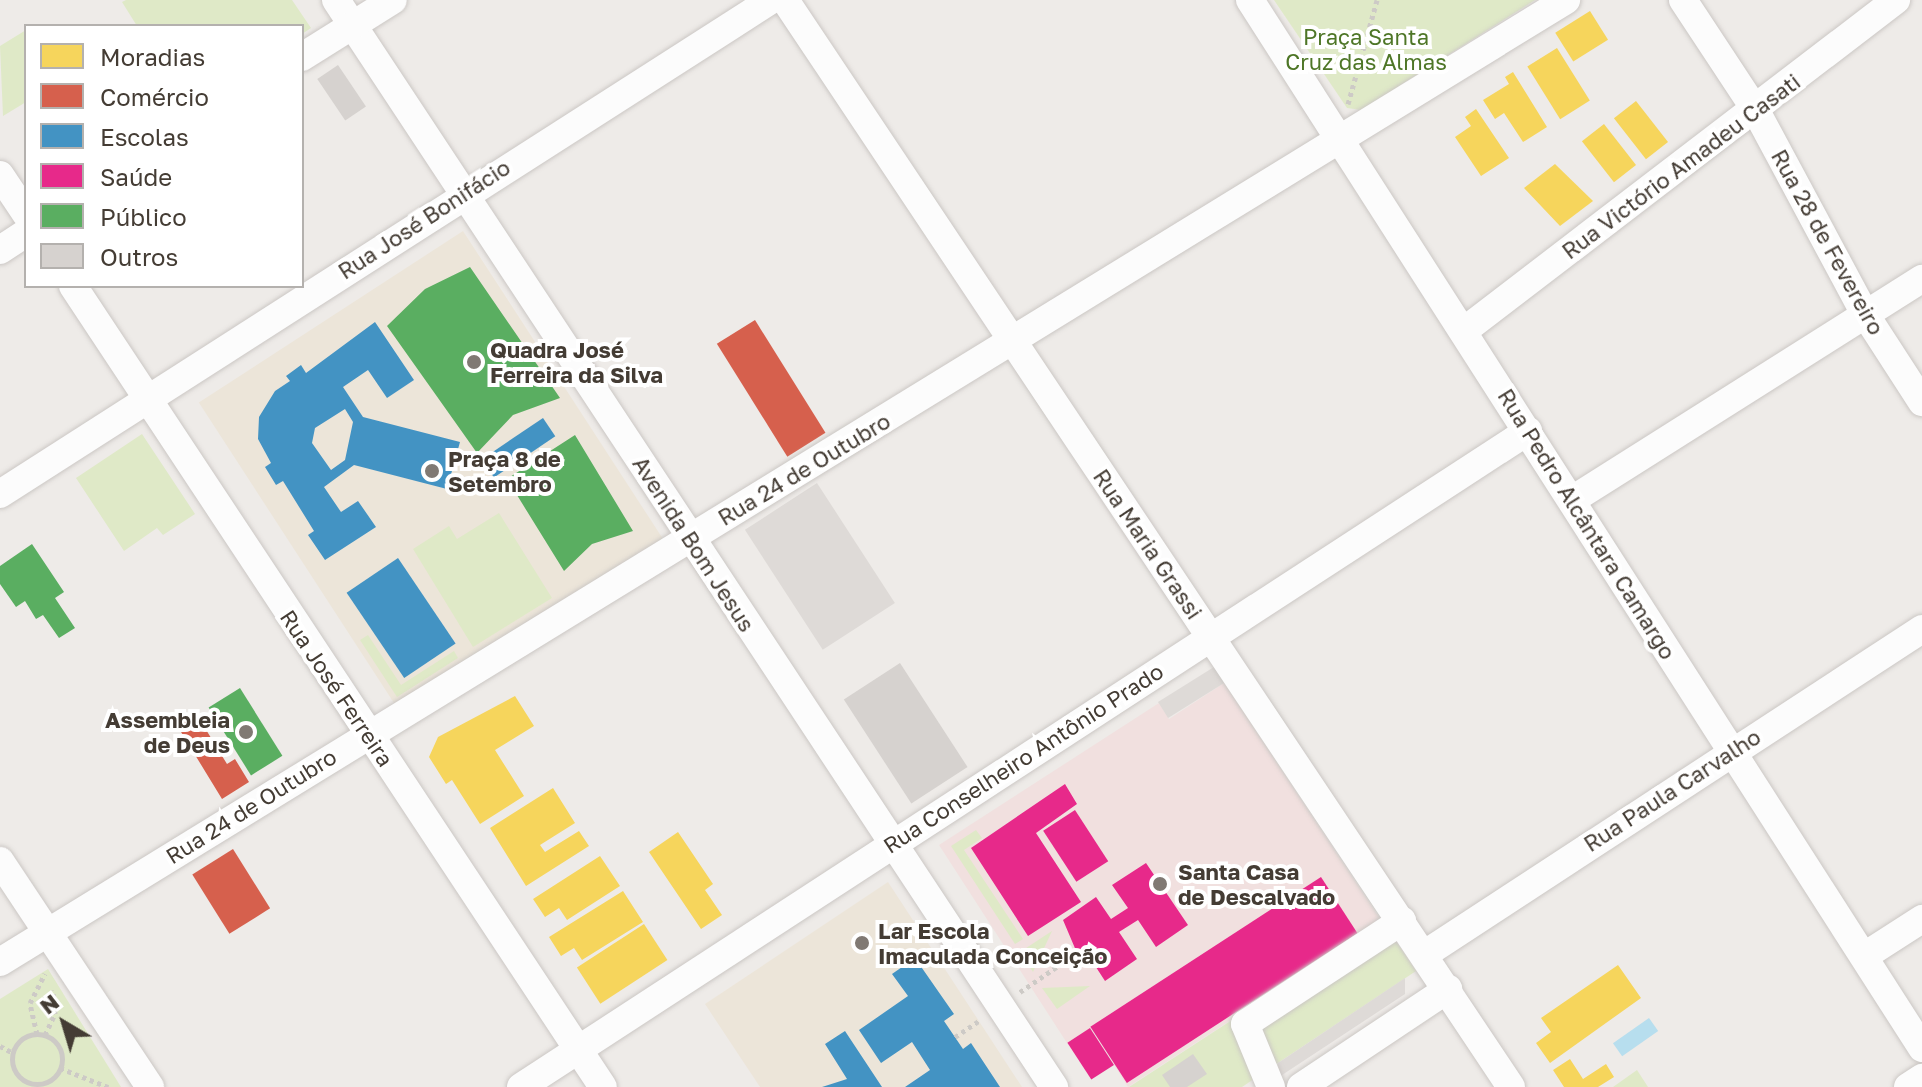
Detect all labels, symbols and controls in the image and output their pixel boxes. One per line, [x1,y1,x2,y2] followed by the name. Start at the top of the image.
[1285,23,1447,74] park label: Praça Santa Cruz das Almas
[24,24,304,288] legend
[100,42,205,71] text: Moradias
[1557,68,1805,264] street label: Rua Victório Amadeu Casati
[100,82,209,111] text: Comércio
[100,122,189,151] text: Escolas
[1766,145,1890,339] street label: Rua 28 de Fevereiro
[333,154,515,284] street label: Rua José Bonifácio
[100,162,172,191] text: Saúde
[100,202,187,231] text: Público
[100,242,178,271] text: Outros
[490,336,663,388] place label: Quadra José Ferreira da Silva
[465,353,483,371] marker: Quadra José Ferreira da Silva
[1493,384,1681,664] street label: Rua Pedro Alcântara Camargo
[713,407,895,531] street label: Rua 24 de Outubro
[448,445,561,496] place label: Praça 8 de Setembro
[628,451,760,637] street label: Avenida Bom Jesus
[423,462,441,480] marker: Praça 8 de Setembro
[1088,464,1208,624] street label: Rua Maria Grassi
[275,605,399,771] street label: Rua José Ferreira
[878,658,1168,858] street label: Rua Conselheiro Antônio Prado
[105,706,230,758] place label: Assembleia de Deus
[237,723,255,741] marker: Assembleia de Deus
[1579,723,1765,857] street label: Rua Paula Carvalho
[161,743,341,869] street label: Rua 24 de Outubro
[1178,858,1335,910] place label: Santa Casa de Descalvado
[1149,873,1171,895] marker: Santa Casa de Descalvado
[878,917,1108,968] place label: Lar Escola Imaculada Conceição
[853,934,871,952] marker: Lar Escola Imaculada Conceição
[24,983,104,1063] north arrow
[34,988,64,1019] text: N

